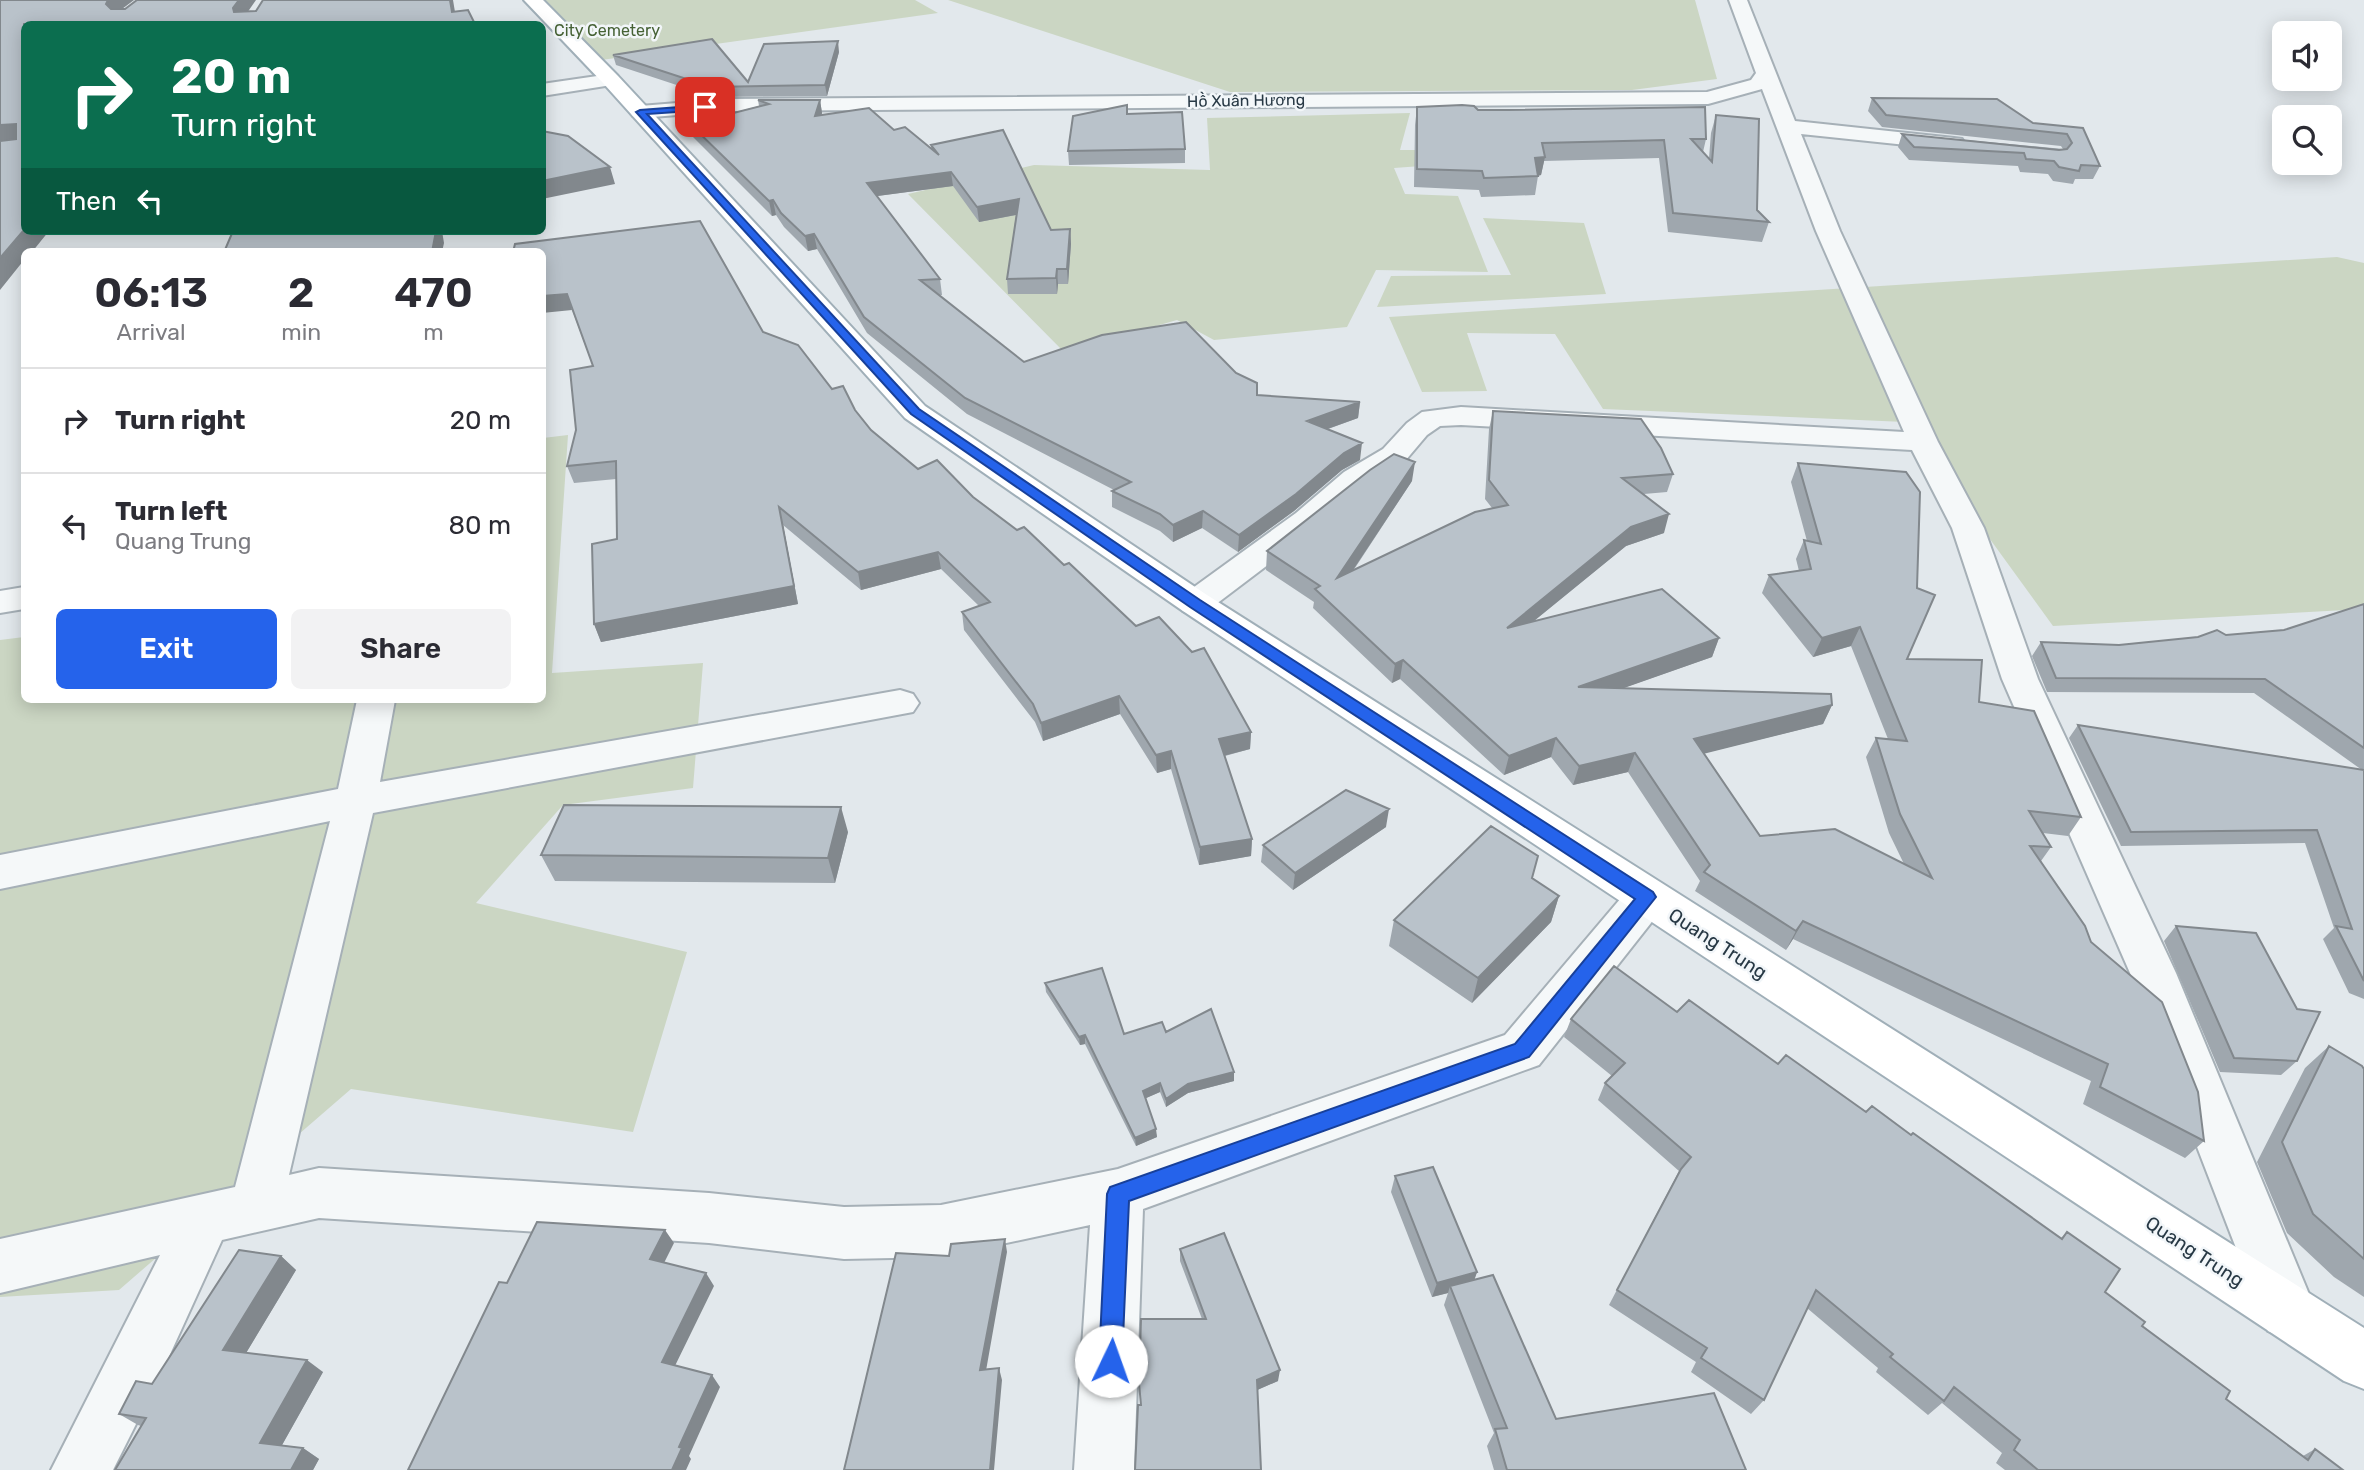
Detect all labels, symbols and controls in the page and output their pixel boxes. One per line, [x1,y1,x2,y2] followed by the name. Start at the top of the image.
[554,21,660,40] park label: City Cemetery
[2272,21,2342,175] map controls
[2272,21,2342,91] button: sound
[171,47,292,105] text: 20 m
[56,49,147,140] icon: right
[675,77,735,137] pin
[686,88,724,126] icon: arrive
[1187,89,1305,111] street label: Hồ Xuân Hương
[2272,105,2342,175] button: search
[171,106,316,144] text: Turn right
[131,182,169,220] icon: left
[56,186,117,217] text: Then
[94,268,208,318] text: 06:13
[288,268,314,318] text: 2
[394,268,473,318] text: 470
[117,318,186,346] text: Arrival
[281,318,321,346] text: min
[423,318,444,346] text: m
[56,402,94,440] icon: right
[115,405,245,436] text: Turn right
[450,405,511,436] text: 20 m
[115,496,227,527] text: Turn left
[56,507,94,545] icon: left
[448,510,511,541] text: 80 m
[115,527,252,555] text: Quang Trung
[56,609,277,689] button: Exit
[291,609,511,689] button: Share
[1664,903,1771,984] street label: Quang Trung
[2141,1211,2248,1292] street label: Quang Trung
[1074,1324,1148,1398] position arrow

